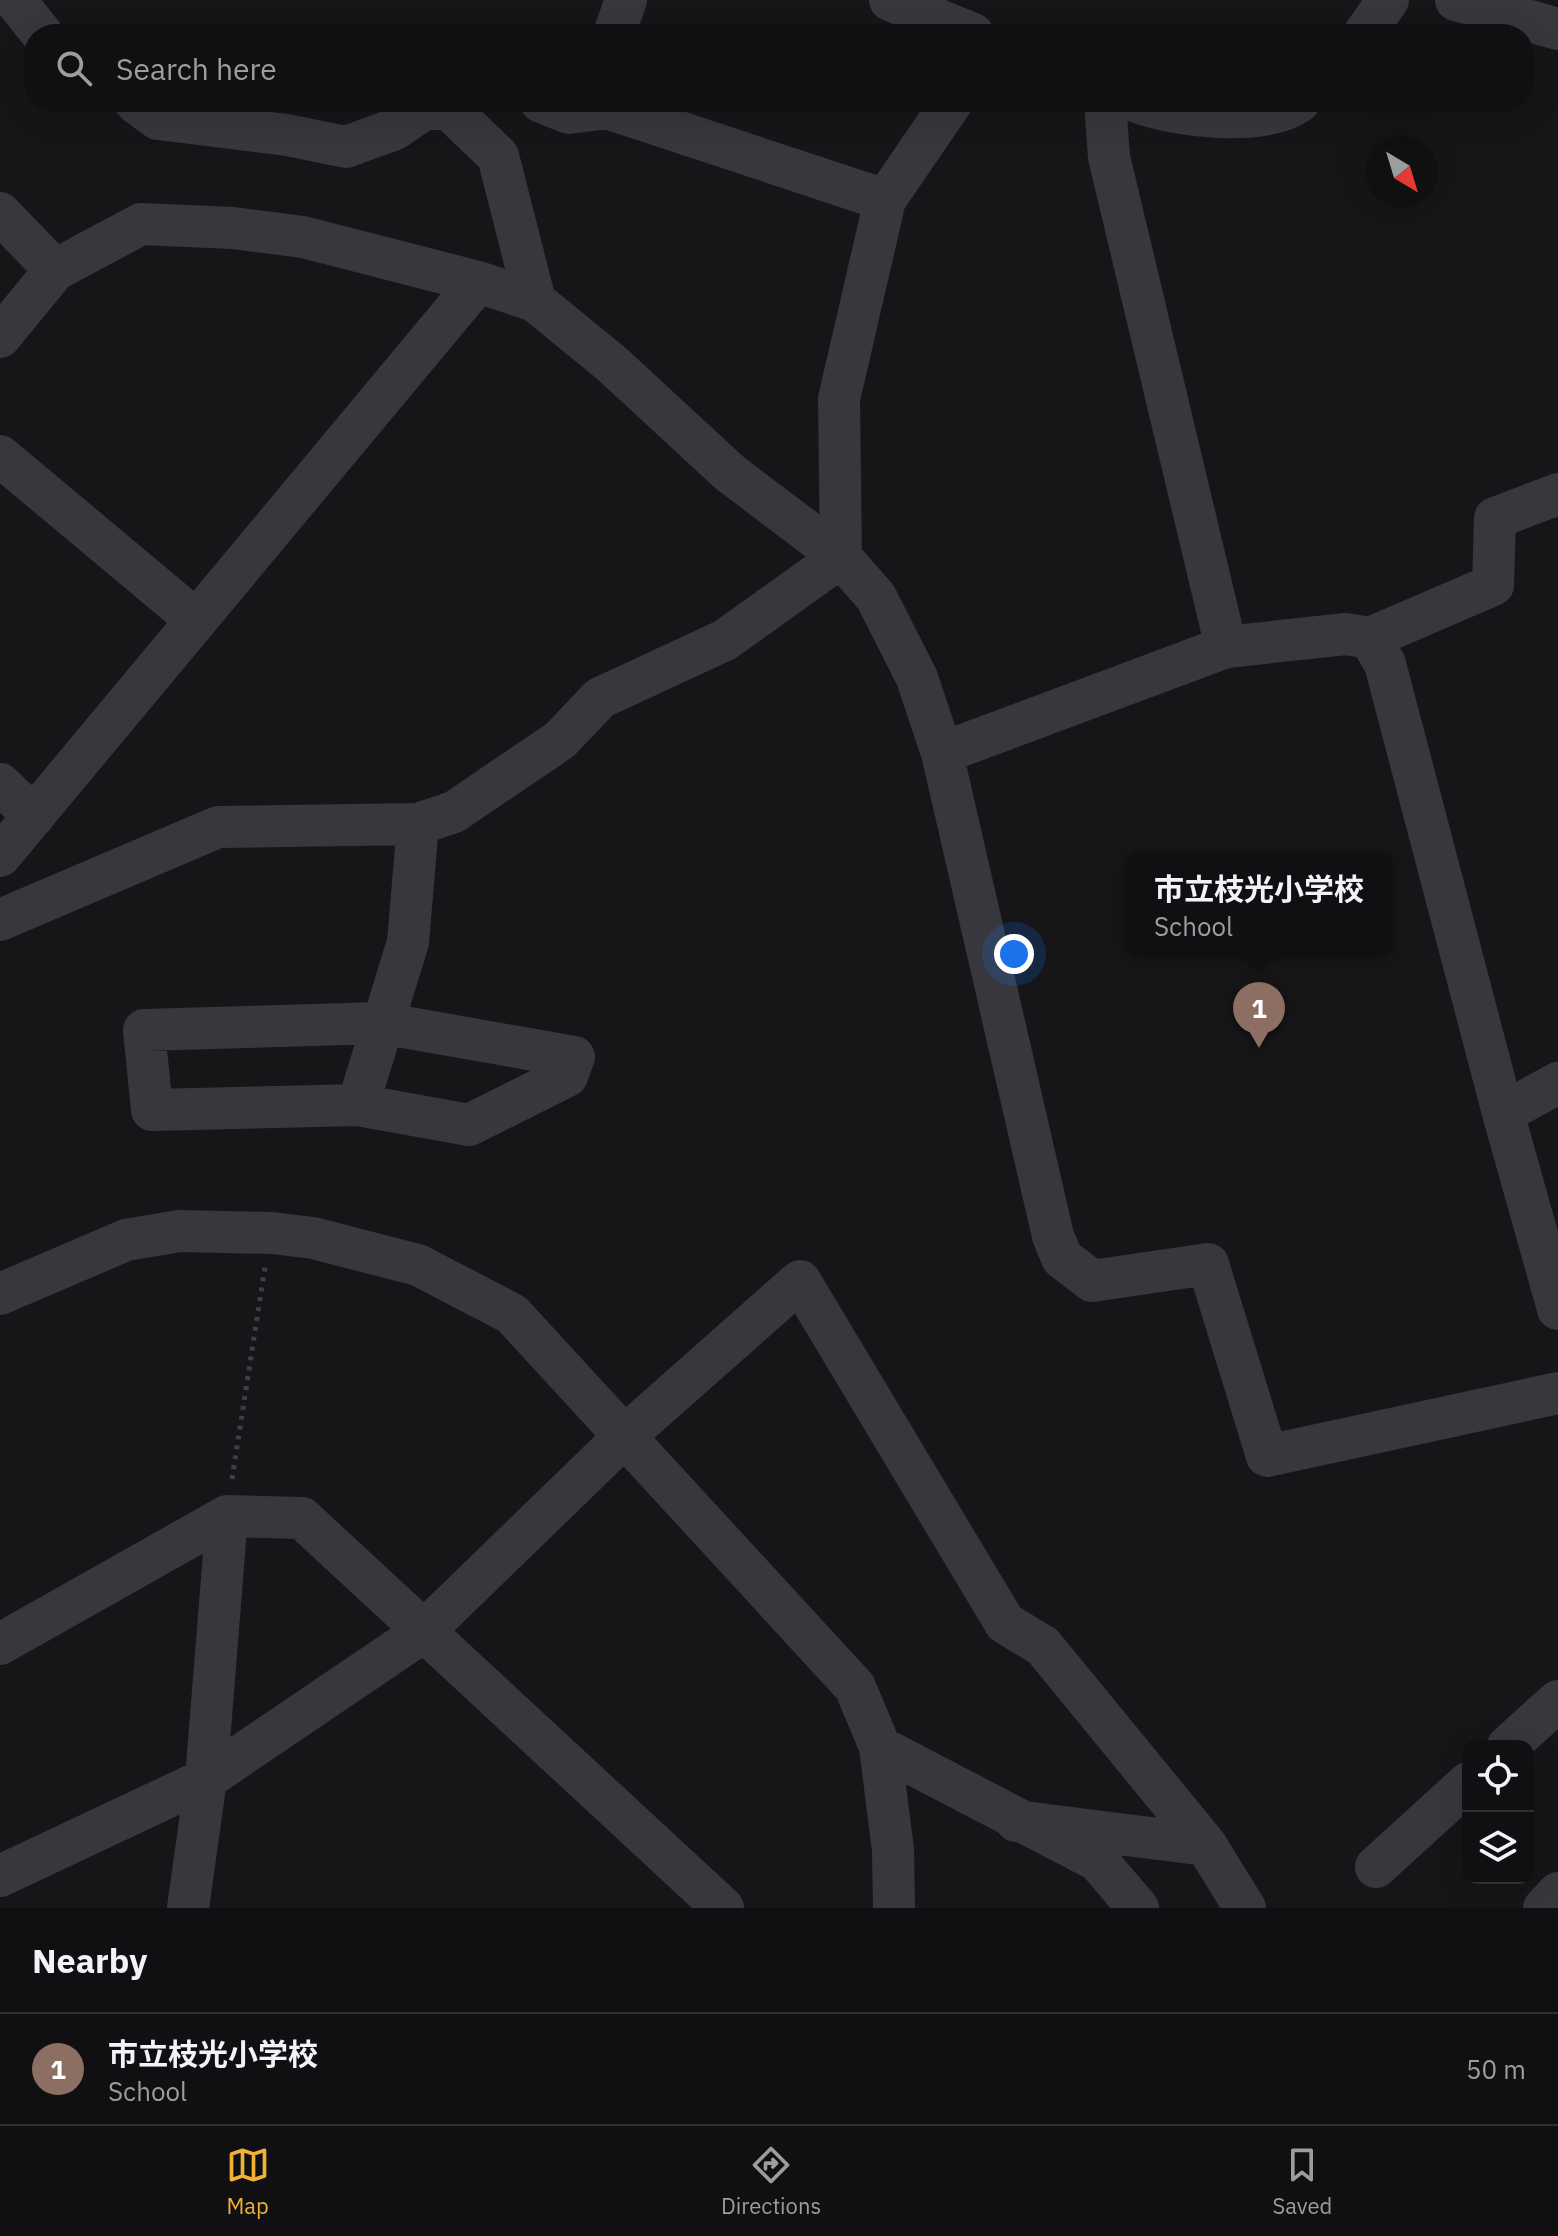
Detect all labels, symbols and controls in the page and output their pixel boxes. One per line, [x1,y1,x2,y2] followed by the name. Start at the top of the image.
[24,24,1534,112] search box
[52,46,96,90] icon: search
[116,49,277,88] text: Search here
[1366,136,1438,208] north arrow
[1125,852,1393,956] popup
[1154,869,1364,908] text: 市立枝光小学校
[1154,909,1233,943] text: School
[994,934,1034,974] your location
[1233,982,1285,1048] pin: 1
[1462,1740,1534,1884] map controls
[1462,1740,1534,1812] button: locate
[1462,1812,1534,1884] button: layers
[32,1938,147,1982] text: Nearby
[108,2034,318,2073] text: 市立枝光小学校
[50,2052,66,2086] text: 1
[1466,2052,1526,2086] text: 50 m
[108,2074,187,2108] text: School
[226,2143,270,2220] tab: Map
[721,2143,821,2220] tab: Directions
[1272,2143,1332,2220] tab: Saved

